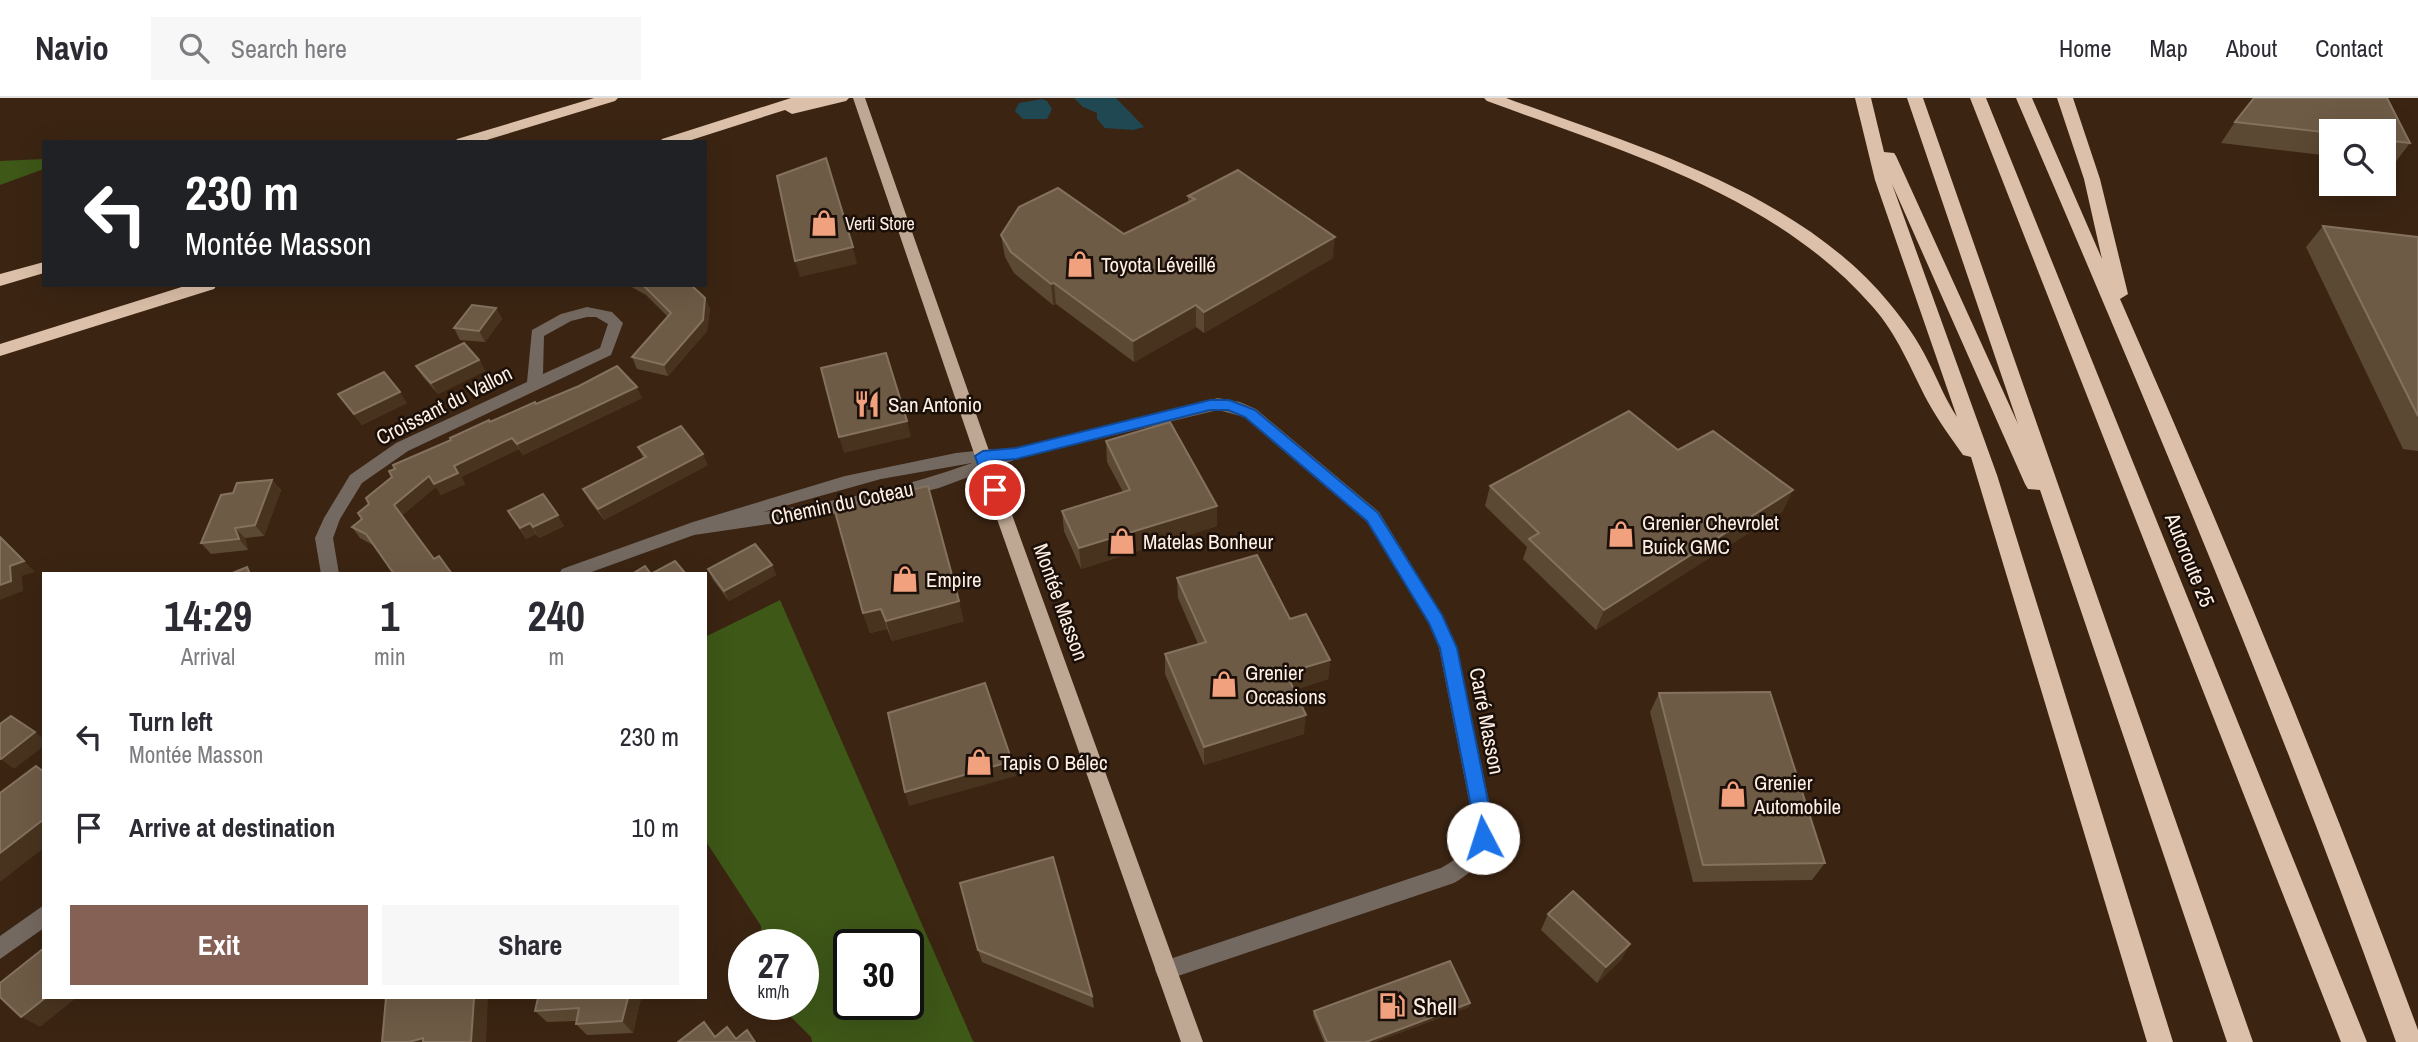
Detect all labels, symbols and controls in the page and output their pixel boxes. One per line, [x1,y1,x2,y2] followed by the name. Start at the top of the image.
[151,17,641,80] search box
[35,26,109,70] text: Navio
[175,29,213,67] icon: search
[231,31,347,66] text: Search here
[2059,32,2111,64] text: Home
[2149,32,2188,64] text: Map
[2226,32,2277,64] text: About
[2315,32,2383,64] text: Contact
[2319,119,2396,196] map controls
[2319,119,2396,196] button: search
[185,159,299,225] text: 230 m
[70,168,161,259] icon: left
[809,208,839,238] shop icon: Verti Store
[845,211,915,236] place label: Verti Store
[185,222,372,265] text: Montée Masson
[1065,249,1095,279] shop icon: Toyota Léveillé
[1101,250,1216,279] place label: Toyota Léveillé
[371,358,517,452] street label: Croissant du Vallon
[852,389,882,419] restaurant icon: San Antonio
[888,390,982,419] place label: San Antonio
[965,460,1025,520] pin
[976,471,1014,509] icon: arrive
[768,474,916,532] street label: Chemin du Coteau
[1642,508,1779,561] place label: Grenier Chevrolet Buick GMC
[2158,508,2222,611] street label: Autoroute 25
[1606,519,1636,549] shop icon: Grenier Chevrolet Buick GMC
[1107,526,1137,556] shop icon: Matelas Bonheur
[1143,527,1273,556] place label: Matelas Bonheur
[1026,539,1096,665] street label: Montée Masson
[890,564,920,594] shop icon: Empire
[926,565,982,594] place label: Empire
[164,588,252,644] text: 14:29
[380,588,399,644] text: 1
[528,588,585,644] text: 240
[181,641,235,672] text: Arrival
[374,641,406,672] text: min
[548,641,564,672] text: m
[1245,658,1326,711] place label: Grenier Occasions
[1462,665,1512,777] street label: Carré Masson
[1209,669,1239,699] shop icon: Grenier Occasions
[129,704,213,739] text: Turn left
[70,718,108,756] icon: left
[620,719,679,754] text: 230 m
[129,739,263,770] text: Montée Masson
[964,747,994,777] shop icon: Tapis O Bélec
[1000,748,1108,777] place label: Tapis O Bélec
[1753,768,1841,821] place label: Grenier Automobile
[1718,779,1748,809] shop icon: Grenier Automobile
[1446,801,1520,875] position arrow
[70,809,108,847] icon: arrive
[129,810,335,845] text: Arrive at destination
[632,810,679,845] text: 10 m
[70,905,368,985] button: Exit
[382,905,679,985] button: Share
[833,929,924,1020] speed limit sign: 30
[758,942,789,989] text: 27
[758,979,790,1004] text: km/h
[1413,990,1457,1022] place label: Shell
[1377,991,1407,1021] fuel station icon: Shell

